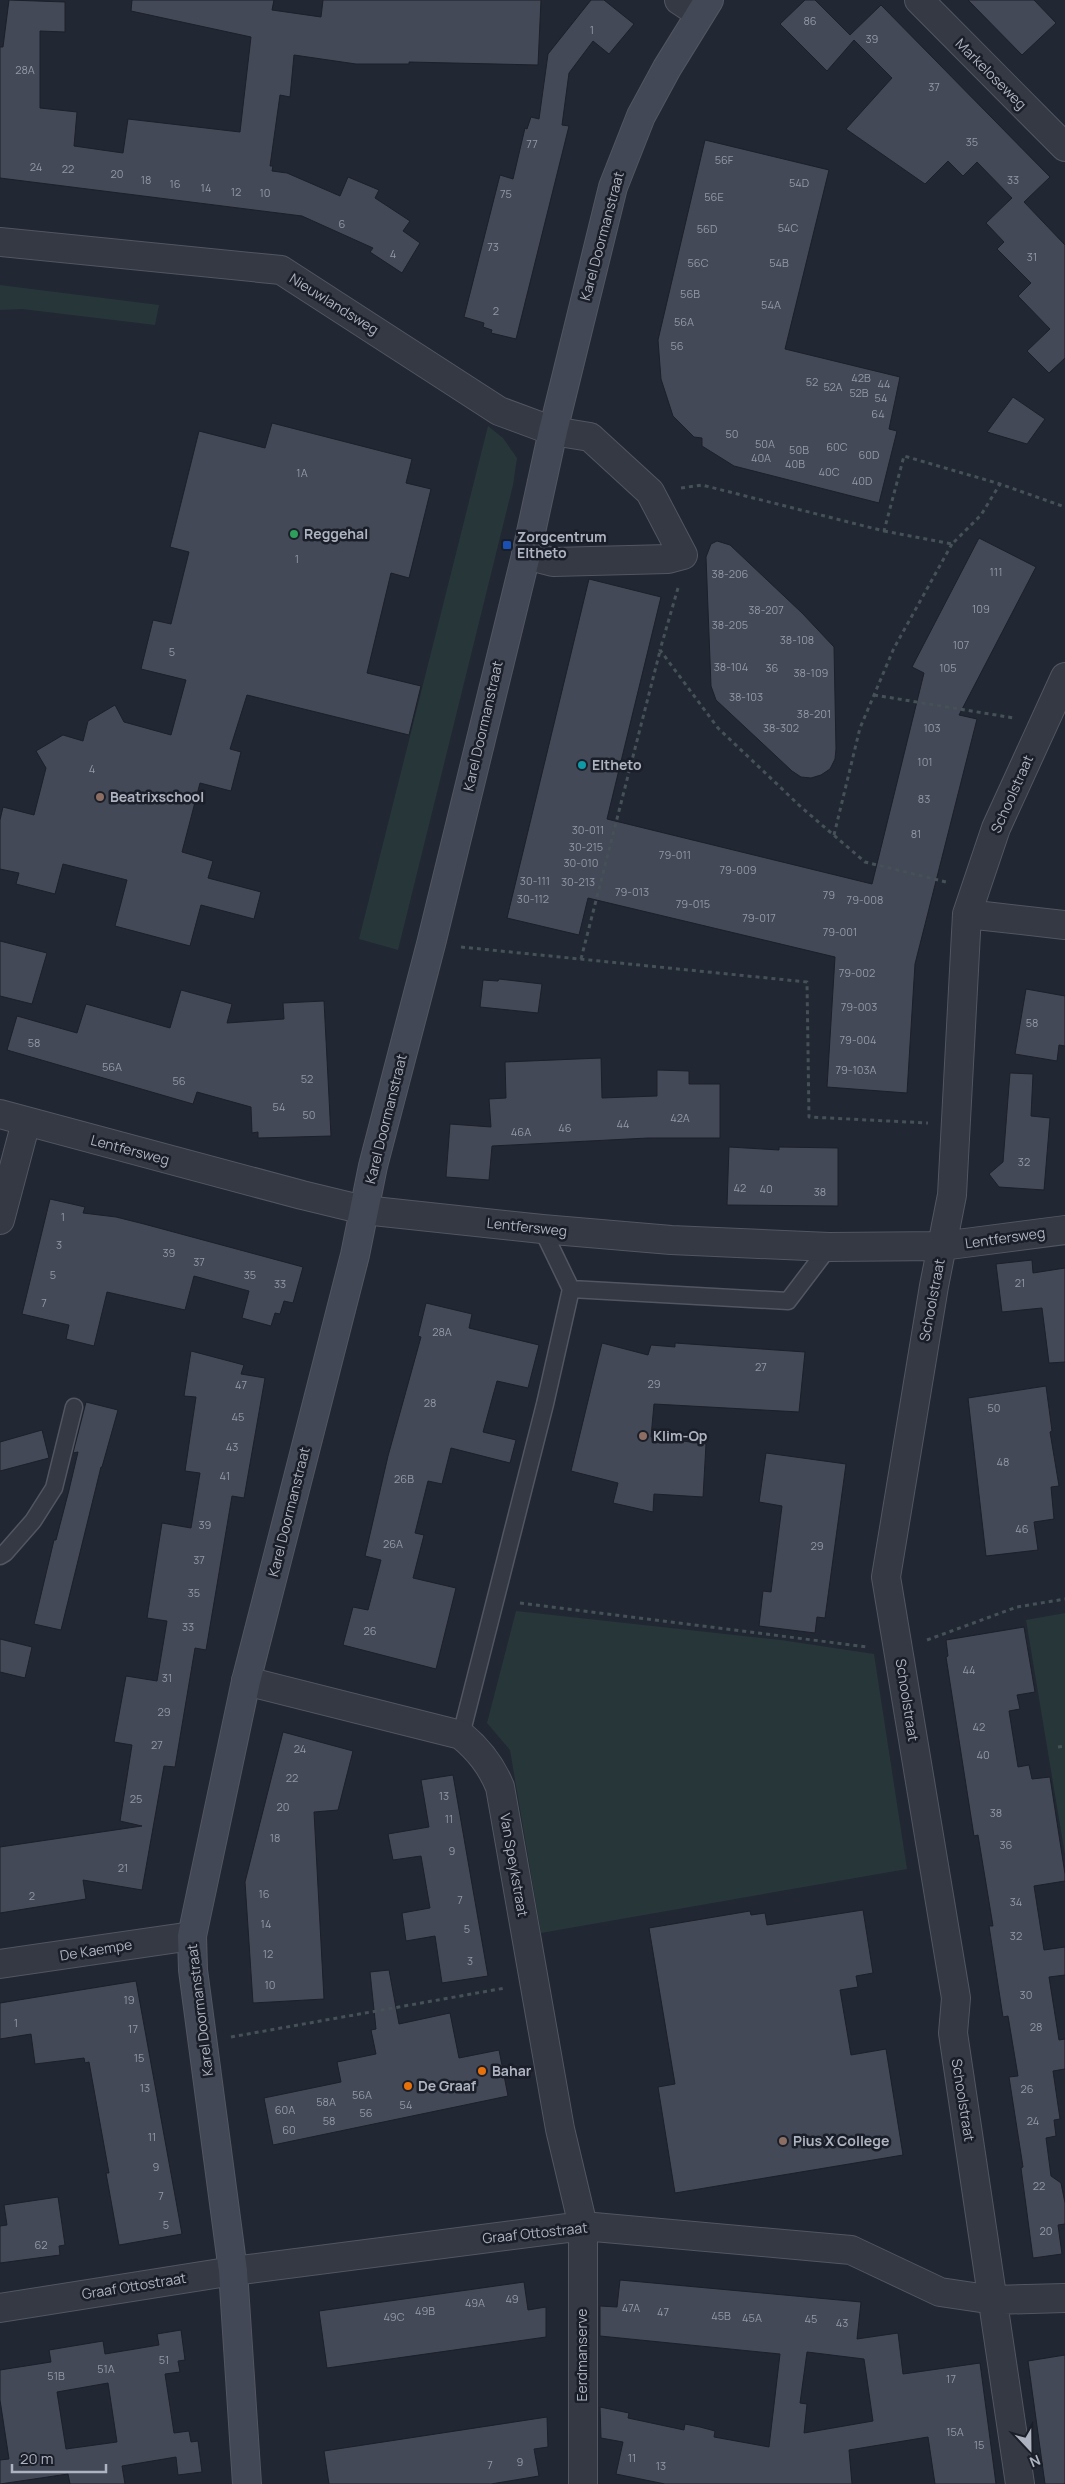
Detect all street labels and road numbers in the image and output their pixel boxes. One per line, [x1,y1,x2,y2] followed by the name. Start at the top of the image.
[952,34,1031,113] street label: Markeloseweg
[575,169,628,303] street label: Karel Doormanstraat
[286,269,382,339] street label: Nieuwlandsweg
[458,659,507,793] street label: Karel Doormanstraat
[986,751,1037,836] street label: Schoolstraat
[360,1052,411,1186] street label: Karel Doormanstraat
[89,1130,172,1169] street label: Lentfersweg
[486,1213,568,1240] street label: Lentfersweg
[964,1222,1046,1253] street label: Lentfersweg
[914,1257,949,1343] street label: Schoolstraat
[263,1445,314,1579] street label: Karel Doormanstraat
[892,1657,923,1743] street label: Schoolstraat
[496,1812,533,1919] street label: Van Speykstraat
[58,1934,133,1965] street label: De Kaempe
[182,1942,217,2077] street label: Karel Doormanstraat
[948,2057,979,2143] street label: Schoolstraat
[481,2217,589,2247] street label: Graaf Ottostraat
[80,2268,188,2303] street label: Graaf Ottostraat
[572,2309,591,2401] street label: Eerdmanserve

